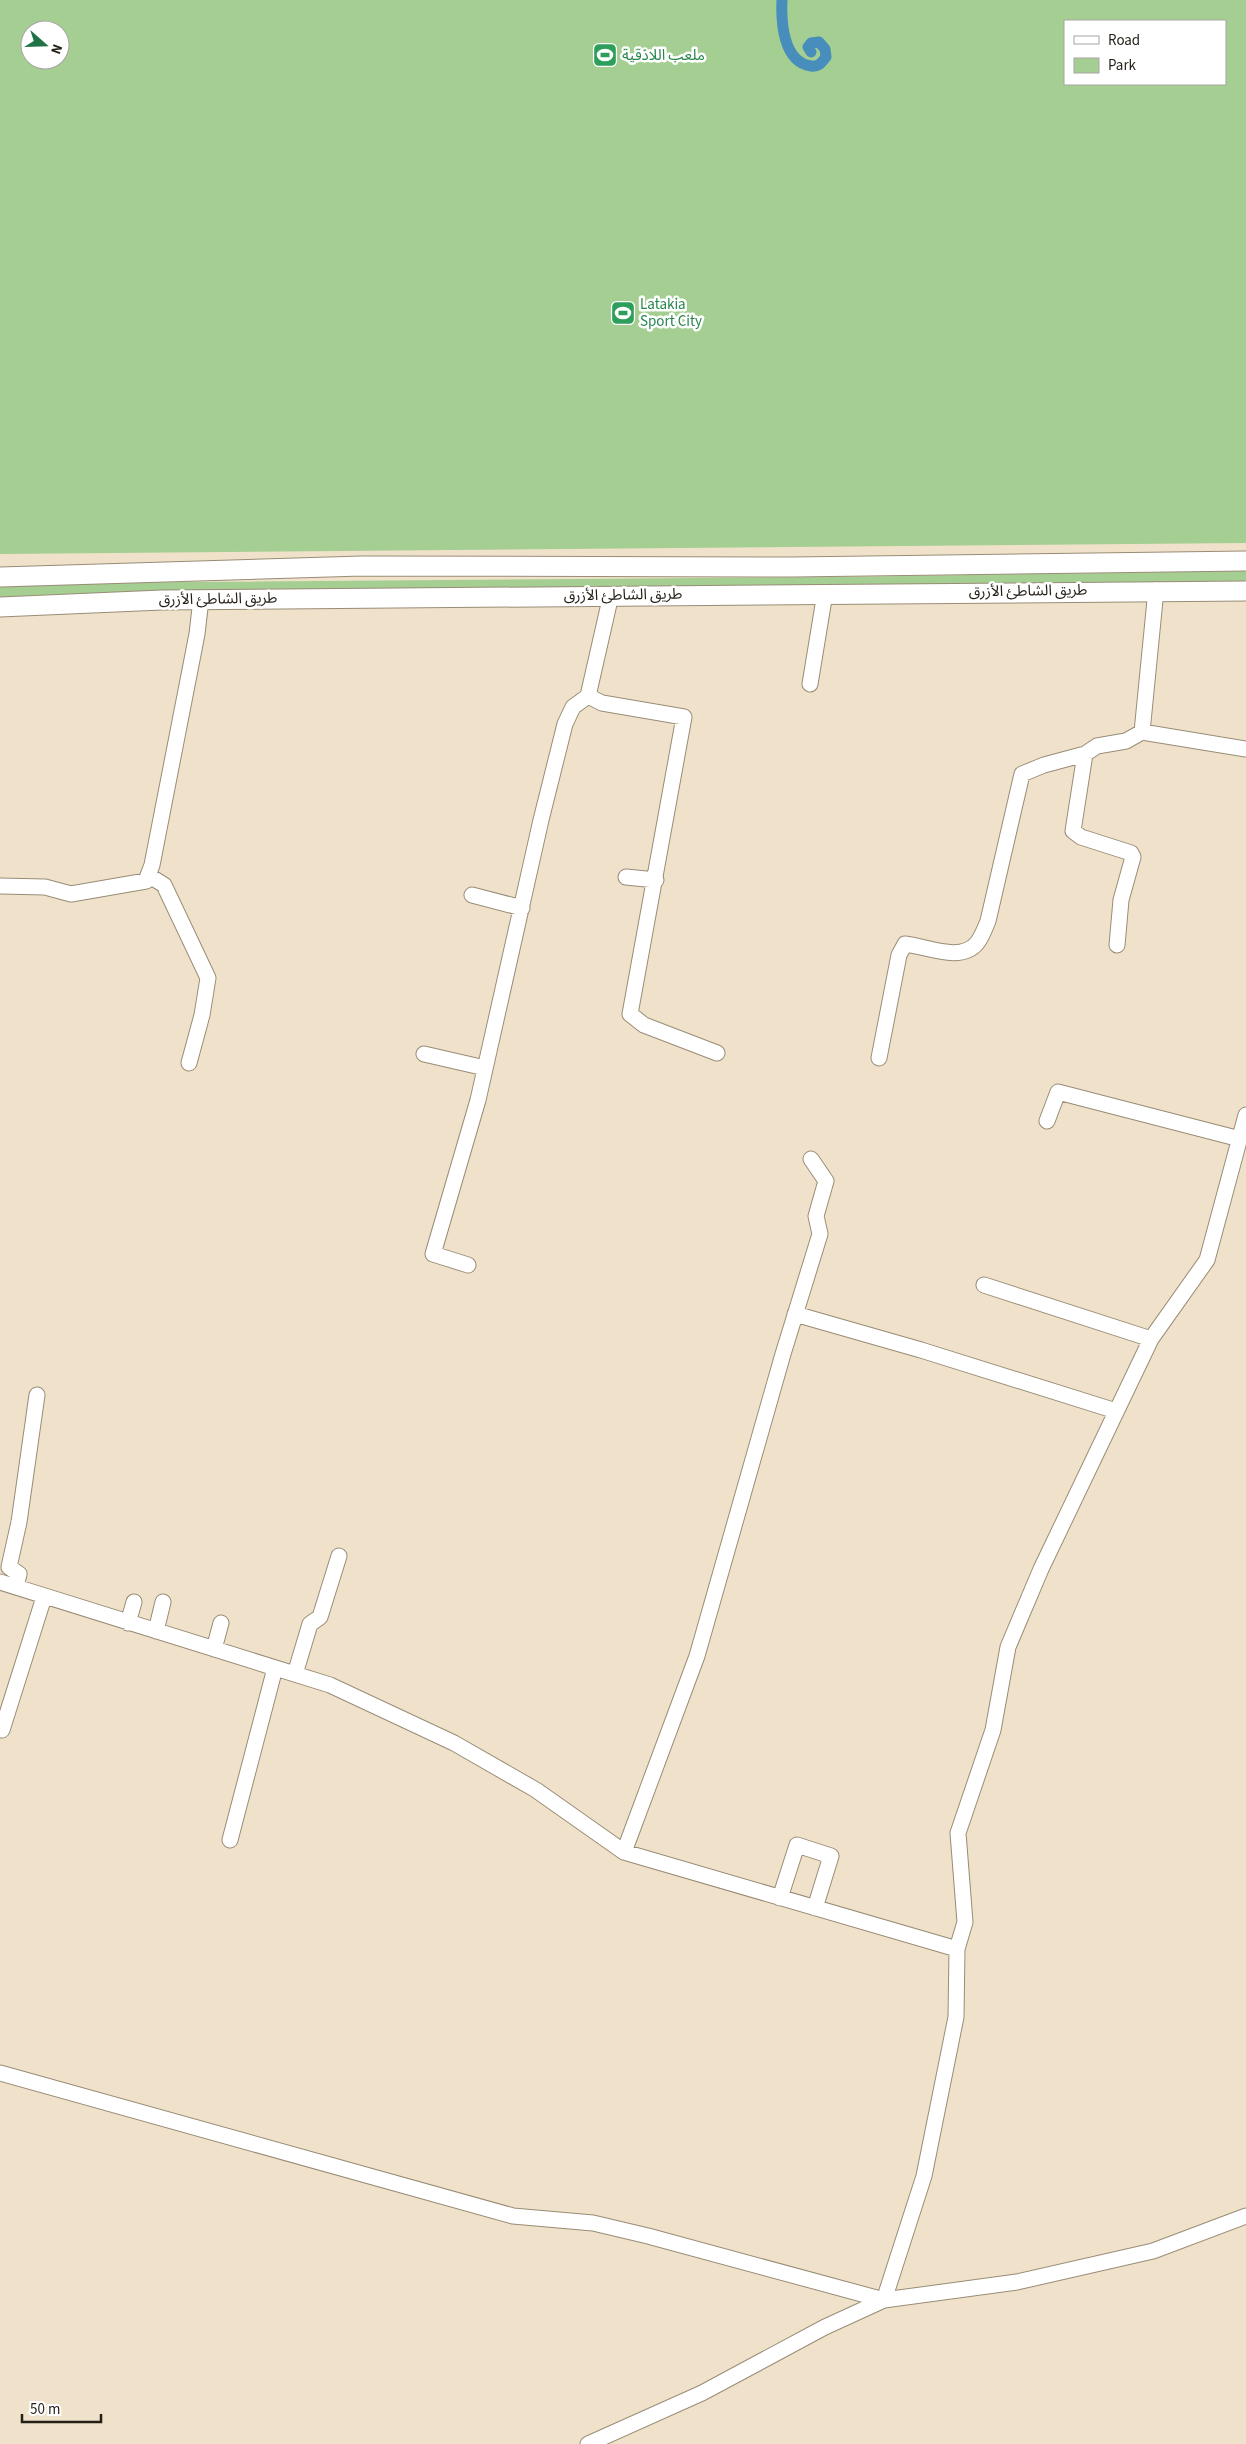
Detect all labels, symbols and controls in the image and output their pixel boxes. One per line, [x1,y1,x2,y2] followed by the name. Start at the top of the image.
[20,20,70,70] north arrow
[1064,20,1226,85] legend
[1108,30,1140,51] text: Road
[45,41,67,57] text: N
[592,42,618,68] sports icon: ملعب اللاذقية
[622,45,705,66] place label: ملعب اللاذقية
[1108,55,1137,76] text: Park
[640,294,702,332] place label: Latakia Sport City
[610,300,636,326] sports icon: Latakia Sport City
[969,579,1087,603] street label: طريق الشاطئ الأزرق
[564,583,682,607] street label: طريق الشاطئ الأزرق
[159,587,277,611] street label: طريق الشاطئ الأزرق
[22,2392,101,2424] scale bar
[30,2399,60,2420] text: 50 m

